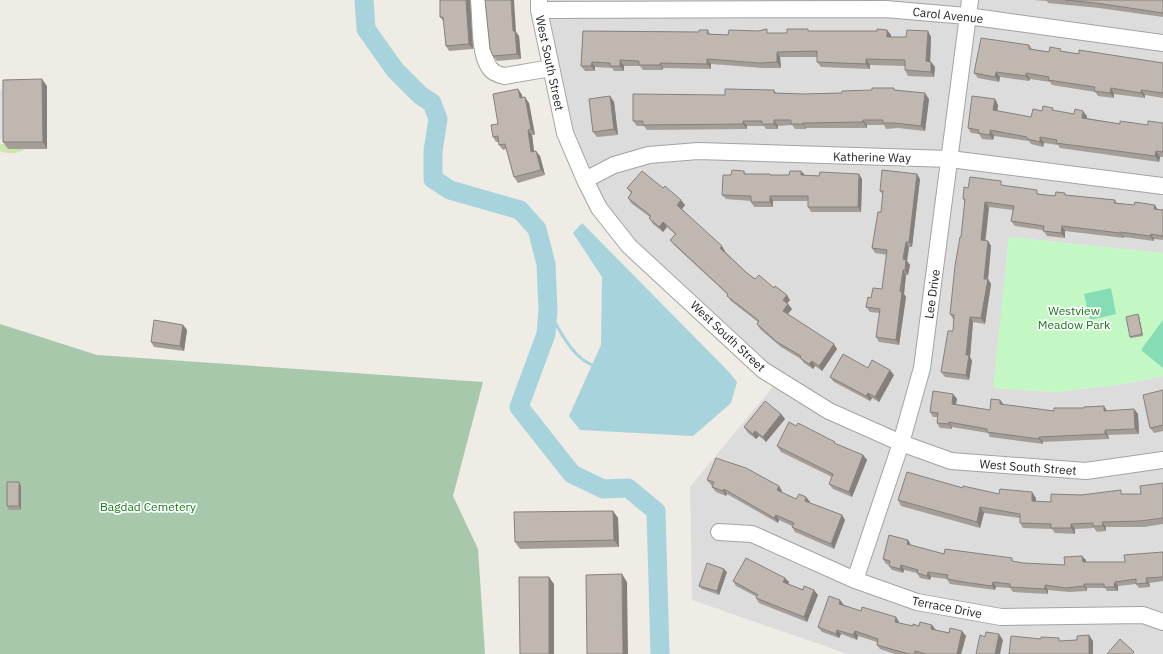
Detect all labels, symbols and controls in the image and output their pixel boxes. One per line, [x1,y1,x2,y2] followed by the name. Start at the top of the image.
[912,4,985,26] street label: Carol Avenue
[533,14,567,112] street label: West South Street
[833,149,911,165] street label: Katherine Way
[921,268,943,320] street label: Lee Drive
[687,297,769,375] street label: West South Street
[1038,303,1111,332] park label: Westview Meadow Park
[979,456,1077,478] street label: West South Street
[100,499,196,514] park label: Bagdad Cemetery
[911,593,984,621] street label: Terrace Drive

